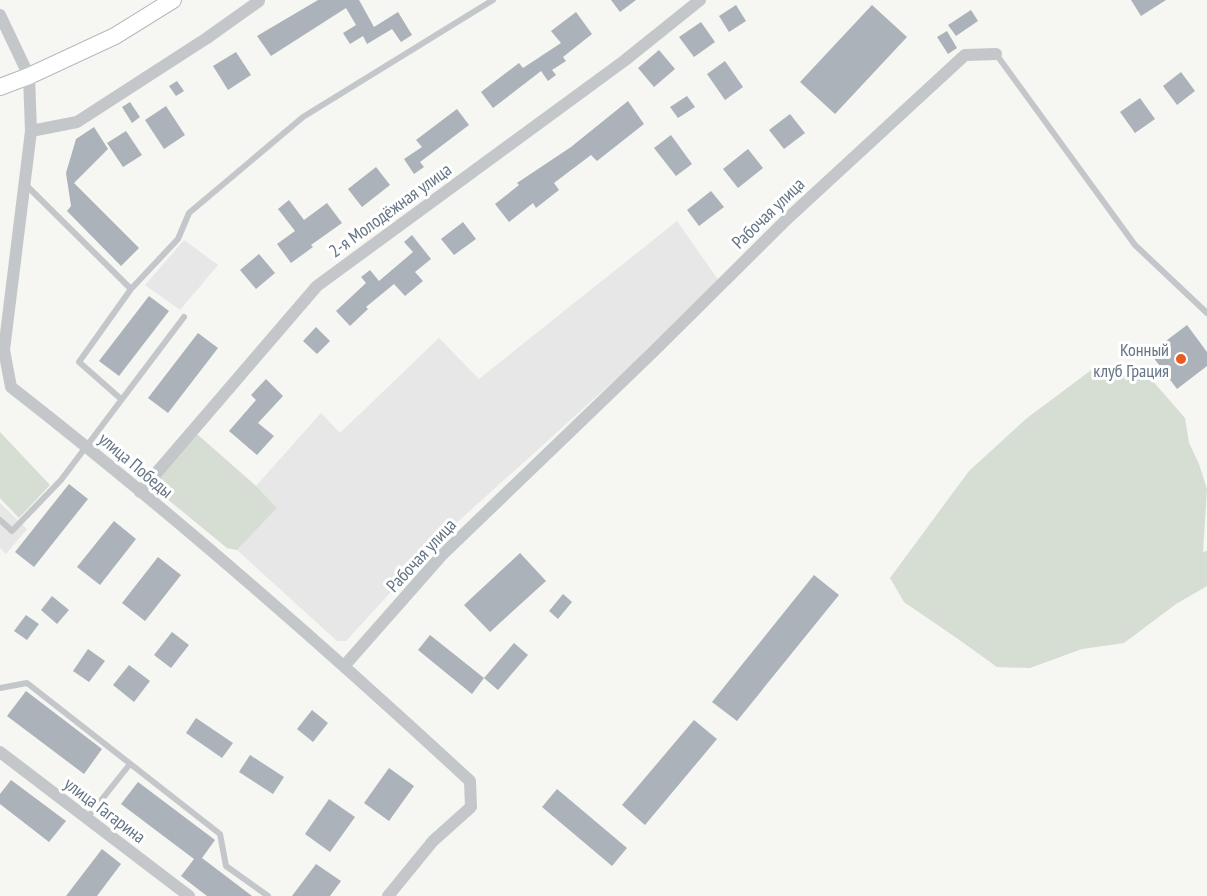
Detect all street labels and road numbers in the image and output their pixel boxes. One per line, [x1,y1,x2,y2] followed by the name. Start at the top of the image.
[324,158,456,262] street label: 2-я Молодёжная улица
[727,173,809,253] street label: Рабочая улица
[94,427,178,503] street label: улица Победы
[381,513,461,597] street label: Рабочая улица
[60,772,150,848] street label: улица Гагарина

